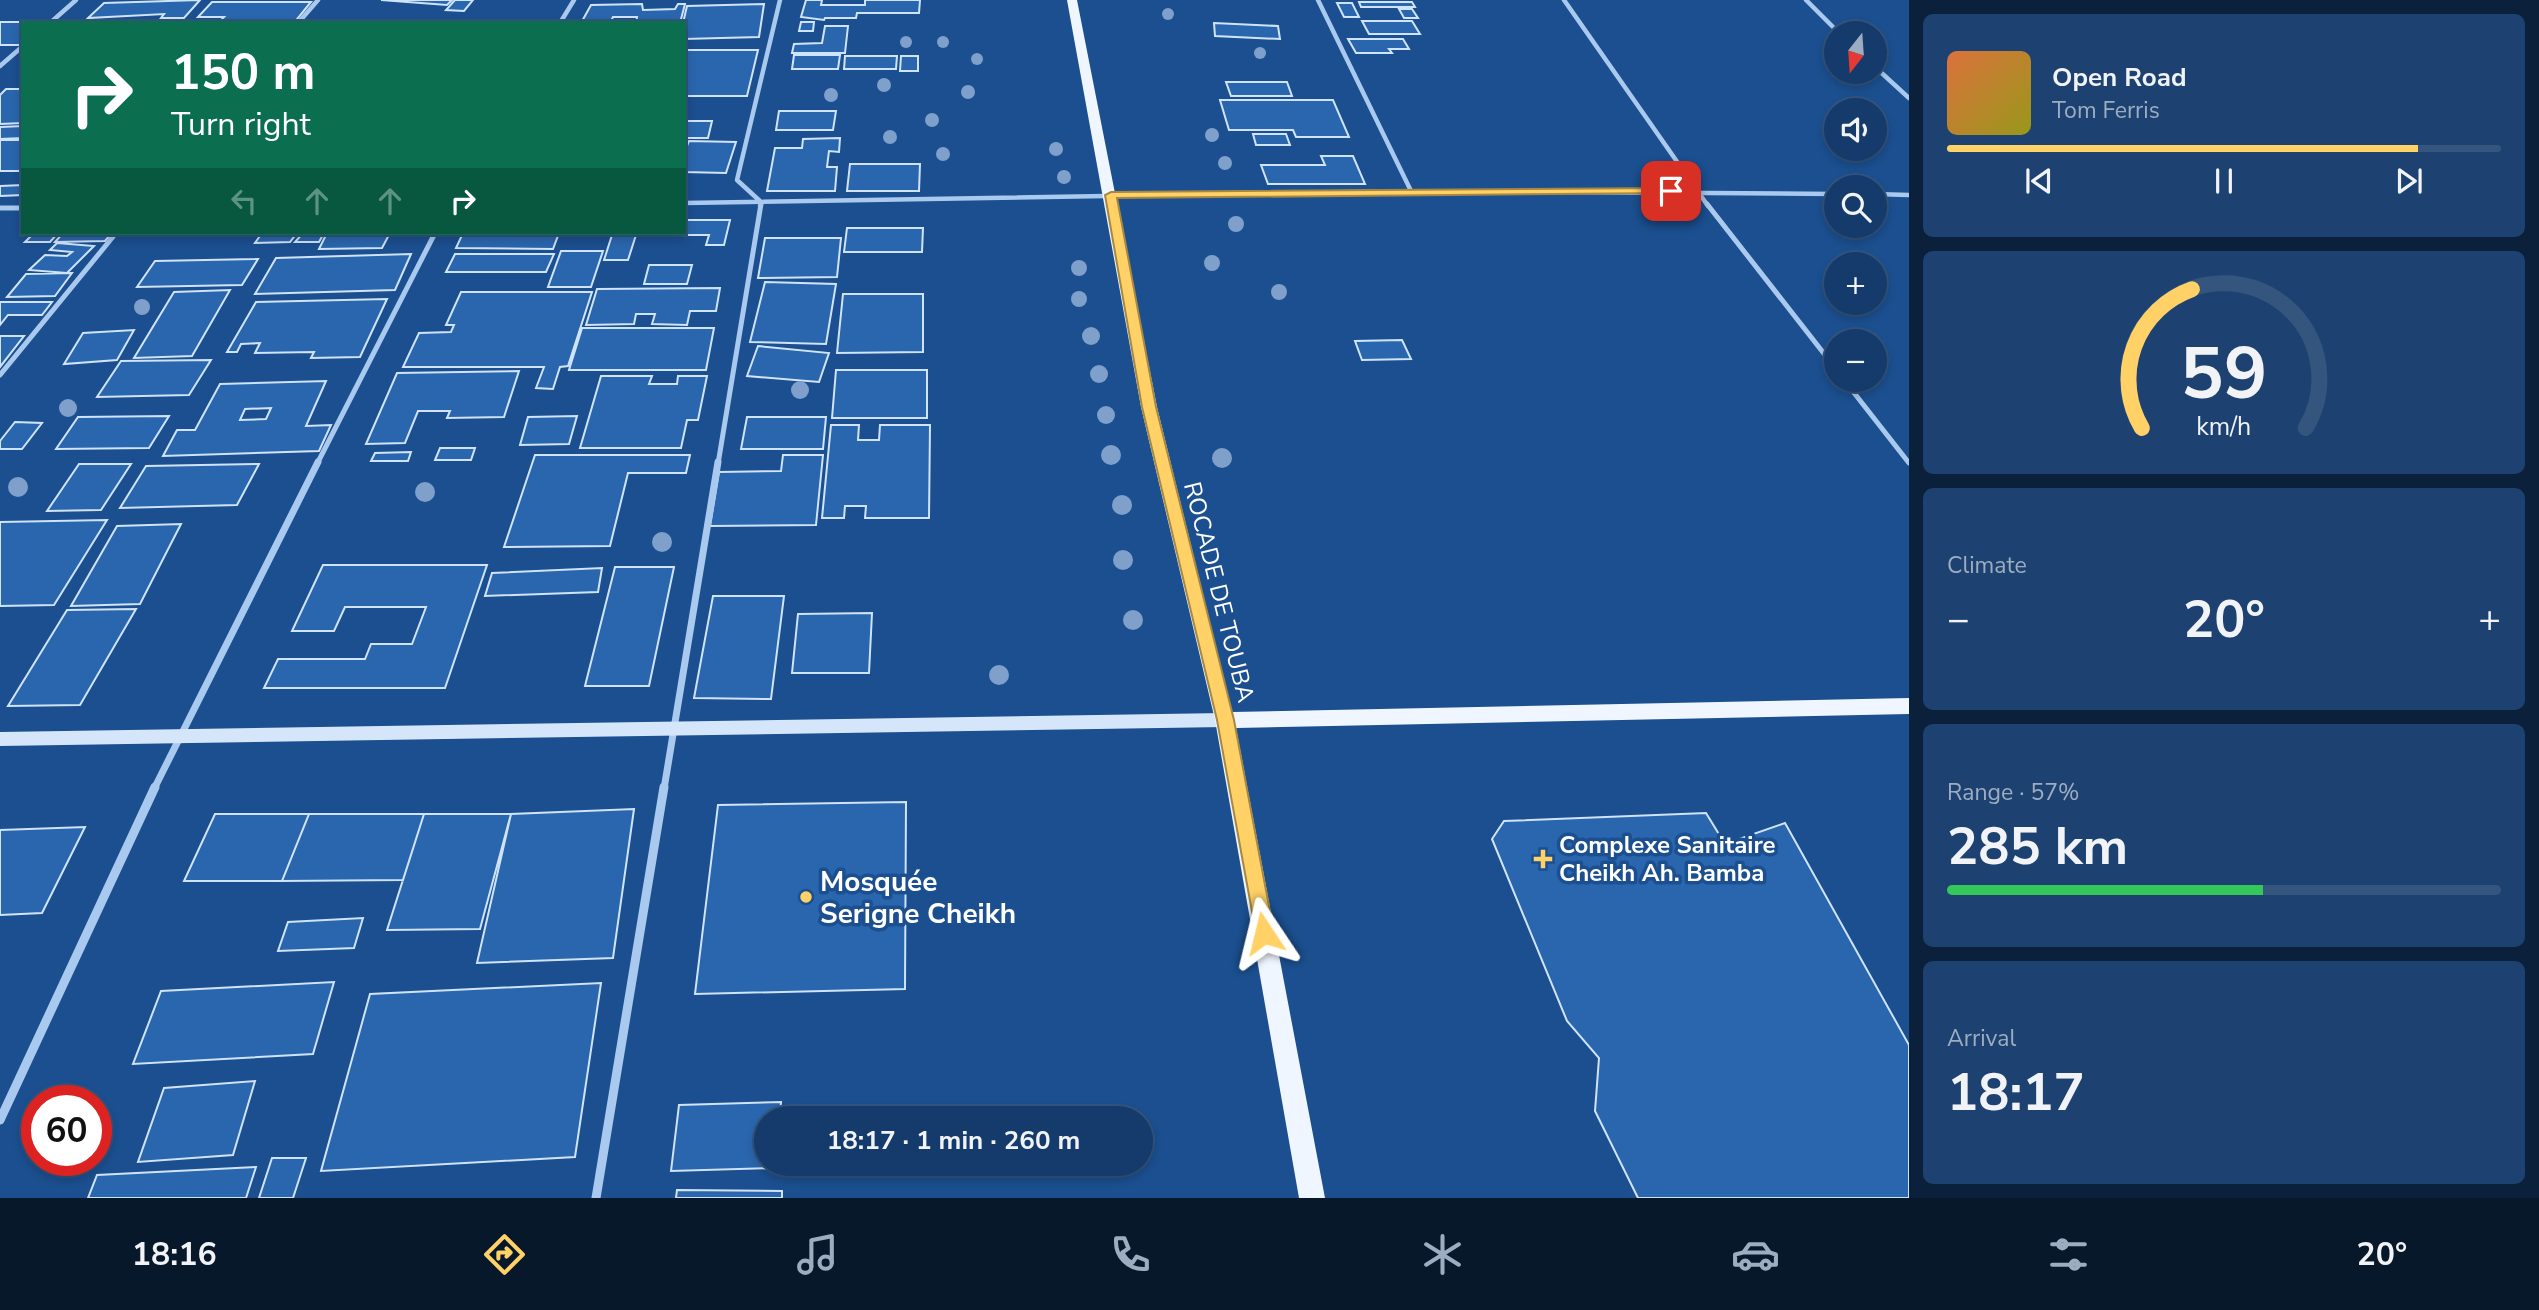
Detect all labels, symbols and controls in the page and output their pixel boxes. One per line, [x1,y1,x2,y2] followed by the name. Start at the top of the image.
[1824,21,1886,84] north arrow
[1824,21,1887,392] map controls
[171,39,315,106] text: 150 m
[56,49,147,140] icon: right
[2052,60,2187,95] text: Open Road
[2052,95,2160,126] text: Tom Ferris
[1824,98,1887,161] button: sound
[171,103,311,146] text: Turn right
[1641,161,1701,221] pin
[2020,162,2058,200] icon: previous
[2205,162,2243,200] icon: pause
[2390,162,2428,200] icon: next
[1652,172,1690,210] icon: arrive
[1824,175,1887,238] button: search
[225,182,263,220] icon: left
[298,182,336,220] icon: ahead
[371,182,409,220] icon: ahead
[444,182,482,220] icon: right
[1824,252,1887,315] button: +
[2180,325,2268,425] text: 59
[1824,329,1887,392] button: −
[2196,410,2252,444] text: km/h
[1176,478,1262,706] street label: ROCADE DE TOUBA
[1947,550,2027,581] text: Climate
[2183,584,2265,655] text: 20°
[1947,594,1970,645] text: −
[2478,594,2501,645] text: +
[1947,777,2079,808] text: Range · 57%
[1947,811,2128,882] text: 285 km
[1559,829,1776,889] place label: Complexe Sanitaire Cheikh Ah. Bamba
[1533,849,1553,869] marker: Complexe Sanitaire Cheikh Ah. Bamba
[820,863,1016,933] place label: Mosquée Serigne Cheikh
[798,889,814,905] marker: Mosquée Serigne Cheikh
[1227,896,1301,970] position arrow
[1947,1023,2016,1054] text: Arrival
[1947,1057,2085,1128] text: 18:17
[21,1085,112,1176] speed limit sign: 60
[827,1123,1080,1158] text: 18:17 · 1 min · 260 m
[480,1230,529,1279] icon: directions
[793,1230,842,1279] icon: music
[1106,1230,1155,1279] icon: phone
[1418,1230,1467,1279] icon: climate
[1731,1230,1780,1279] icon: car
[2044,1230,2093,1279] icon: filters
[132,1233,217,1276] text: 18:16
[2357,1233,2407,1276] text: 20°

